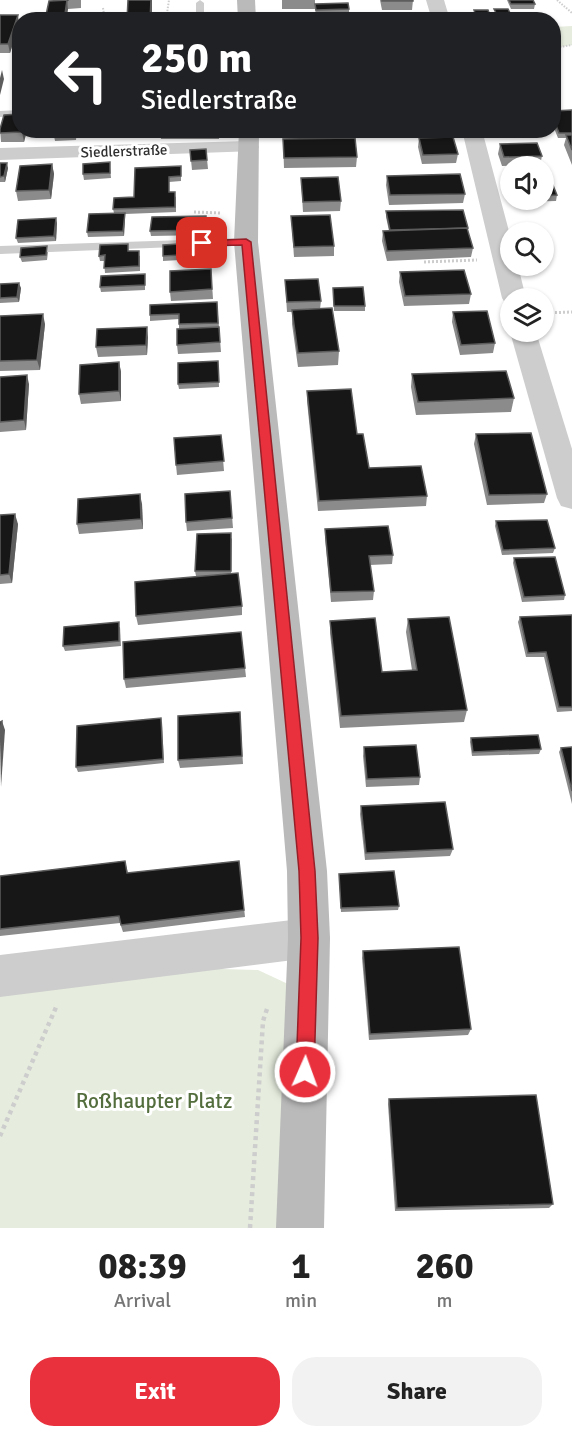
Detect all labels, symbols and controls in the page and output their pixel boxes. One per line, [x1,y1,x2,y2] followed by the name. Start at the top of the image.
[141,33,252,84] text: 250 m
[42,36,120,114] icon: left
[141,84,297,117] text: Siedlerstraße
[80,140,168,162] street label: Siedlerstraße
[500,156,554,342] map controls
[500,156,554,210] button: sound
[176,217,227,268] pin
[500,222,554,276] button: search
[185,226,218,259] icon: arrive
[500,288,554,342] button: layers
[273,1040,337,1104] position arrow
[76,1088,232,1114] park label: Roßhaupter Platz
[98,1244,187,1289] text: 08:39
[291,1244,311,1289] text: 1
[415,1244,474,1289] text: 260
[114,1288,171,1313] text: Arrival
[285,1288,317,1313] text: min
[437,1288,453,1313] text: m
[30,1357,280,1426] button: Exit
[292,1357,542,1426] button: Share

